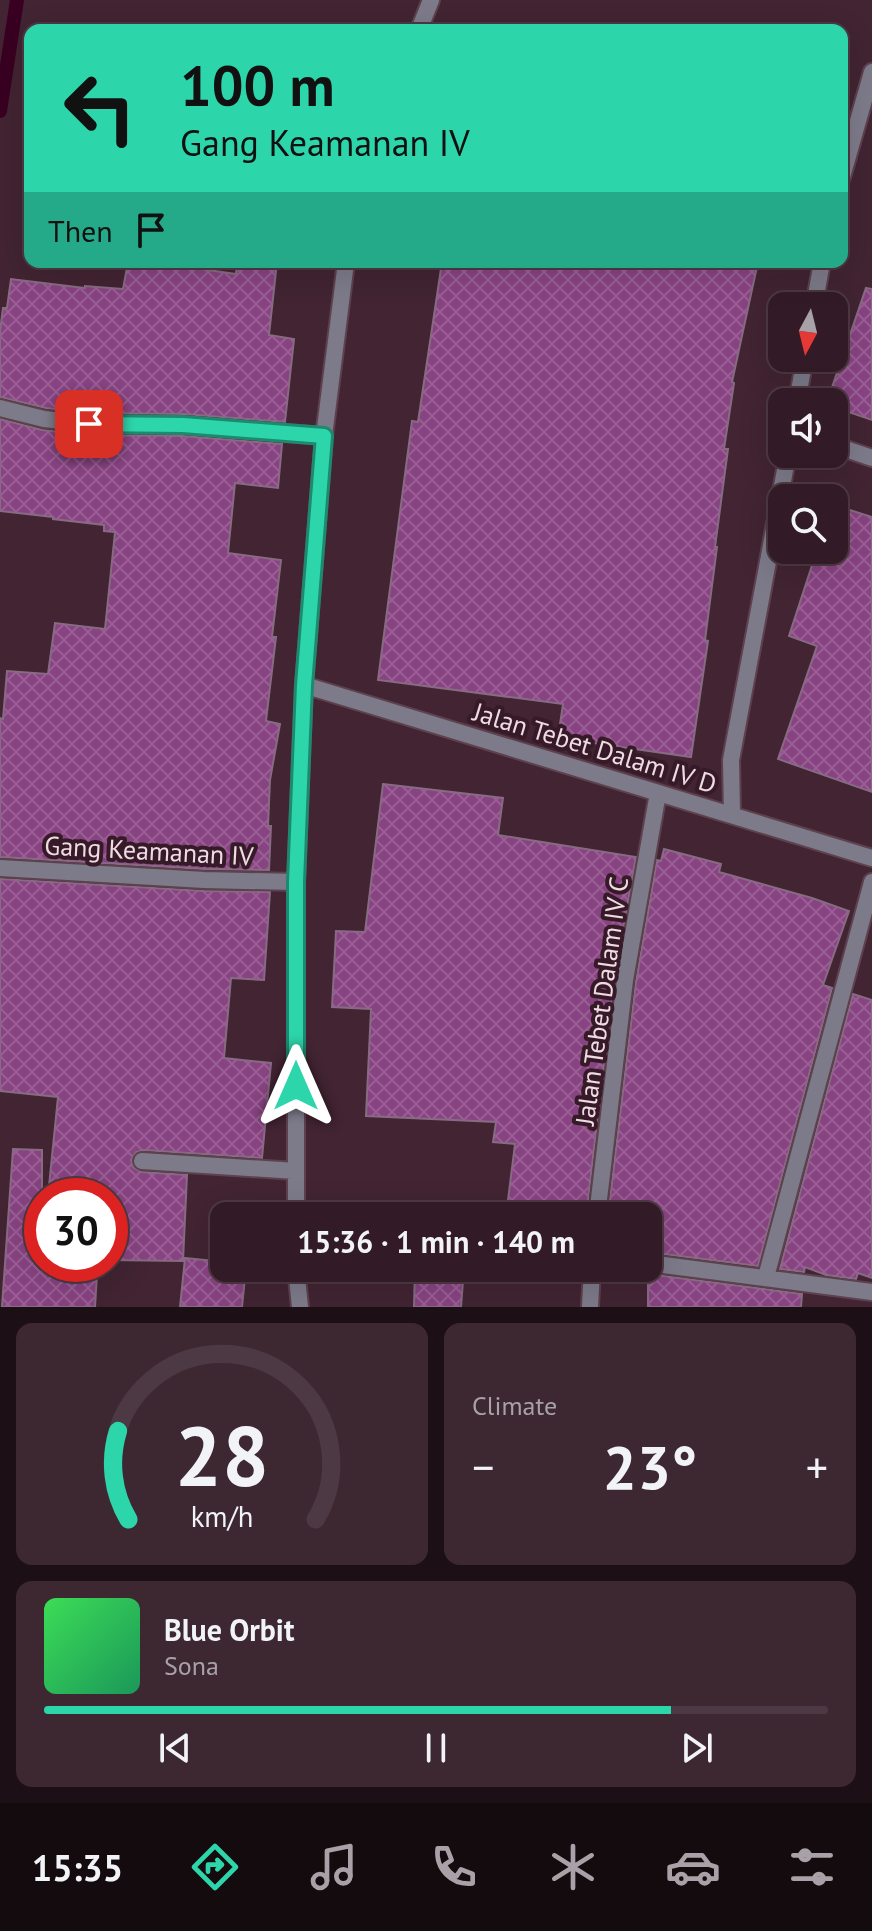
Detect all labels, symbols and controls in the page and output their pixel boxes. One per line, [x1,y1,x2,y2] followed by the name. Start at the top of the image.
[180,49,335,121] text: 100 m
[48,56,152,160] icon: left
[180,119,470,166] text: Gang Keamanan IV
[129,208,173,252] icon: arrive
[48,211,113,250] text: Then
[768,292,848,372] north arrow
[768,292,848,564] map controls
[768,388,848,468] button: sound
[55,390,123,458] pin
[67,402,111,446] icon: arrive
[768,484,848,564] button: search
[469,695,721,800] street label: Jalan Tebet Dalam IV D
[44,829,255,872] street label: Gang Keamanan IV
[568,875,635,1128] street label: Jalan Tebet Dalam IV C
[254,1044,338,1128] position arrow
[24,1178,128,1282] speed limit sign: 30
[297,1222,575,1261] text: 15:36 · 1 min · 140 m
[472,1389,557,1422] text: Climate
[175,1401,269,1509] text: 28
[603,1428,697,1506] text: 23°
[472,1438,494,1495] text: −
[806,1438,828,1495] text: +
[191,1498,253,1535] text: km/h
[164,1610,294,1649] text: Blue Orbit
[164,1649,219,1682] text: Sona
[153,1726,197,1770] icon: previous
[414,1726,458,1770] icon: pause
[675,1726,719,1770] icon: next
[187,1839,243,1895] icon: directions
[306,1839,362,1895] icon: music
[426,1839,482,1895] icon: phone
[545,1839,601,1895] icon: climate
[665,1839,721,1895] icon: car
[784,1839,840,1895] icon: filters
[32,1844,123,1891] text: 15:35

